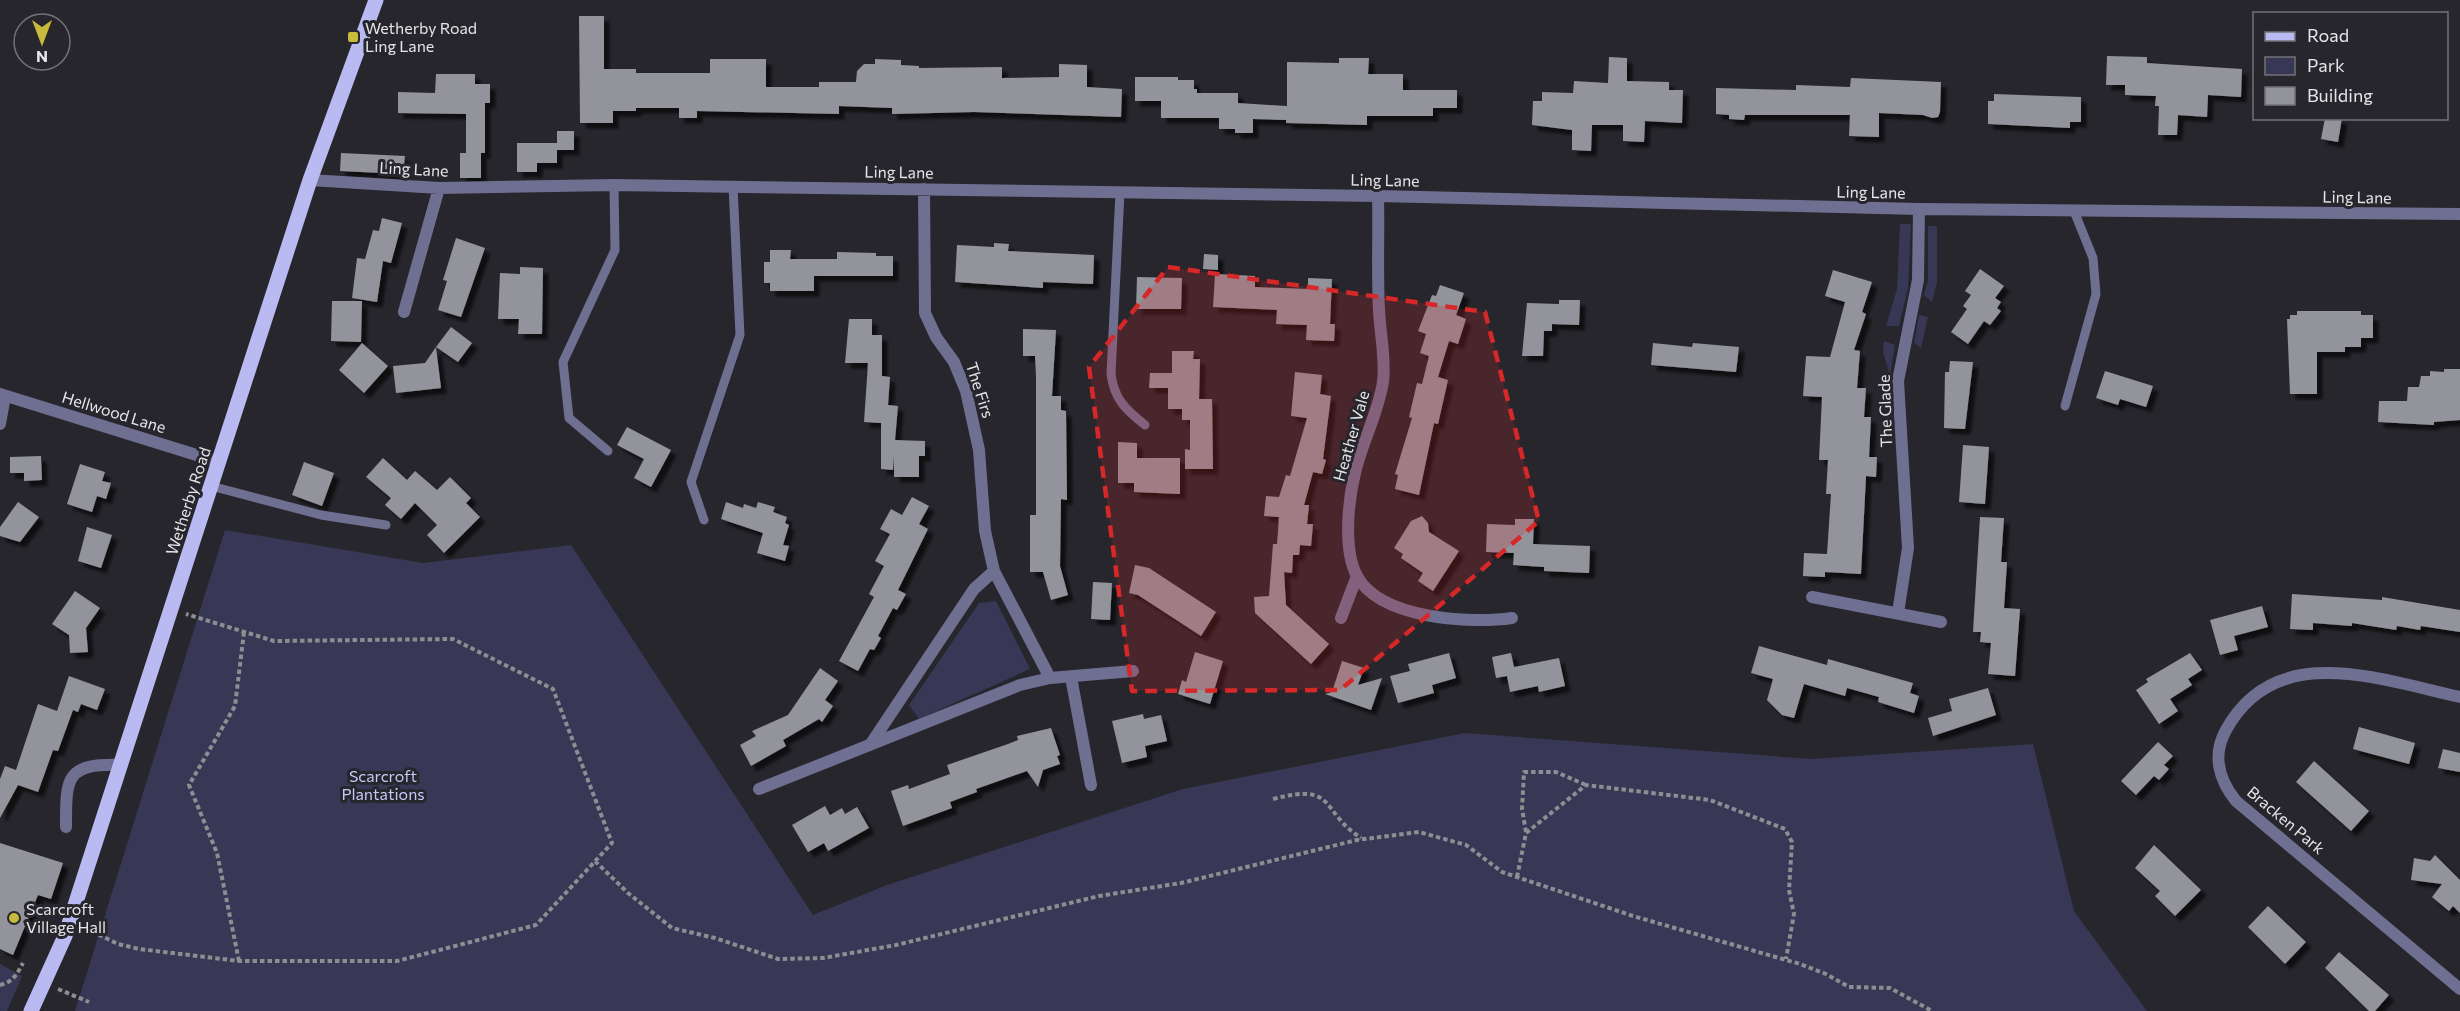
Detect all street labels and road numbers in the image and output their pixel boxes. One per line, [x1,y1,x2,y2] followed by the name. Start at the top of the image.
[379,157,449,180] street label: Ling Lane
[864,161,934,182] street label: Ling Lane
[1350,169,1420,190] street label: Ling Lane
[1836,181,1906,202] street label: Ling Lane
[2322,186,2392,207] street label: Ling Lane
[963,360,998,420] street label: The Firs
[1874,374,1895,448] street label: The Glade
[60,387,168,436] street label: Hellwood Lane
[1329,388,1373,483] street label: Heather Vale
[161,445,214,557] street label: Wetherby Road
[2244,782,2329,858] street label: Bracken Park

